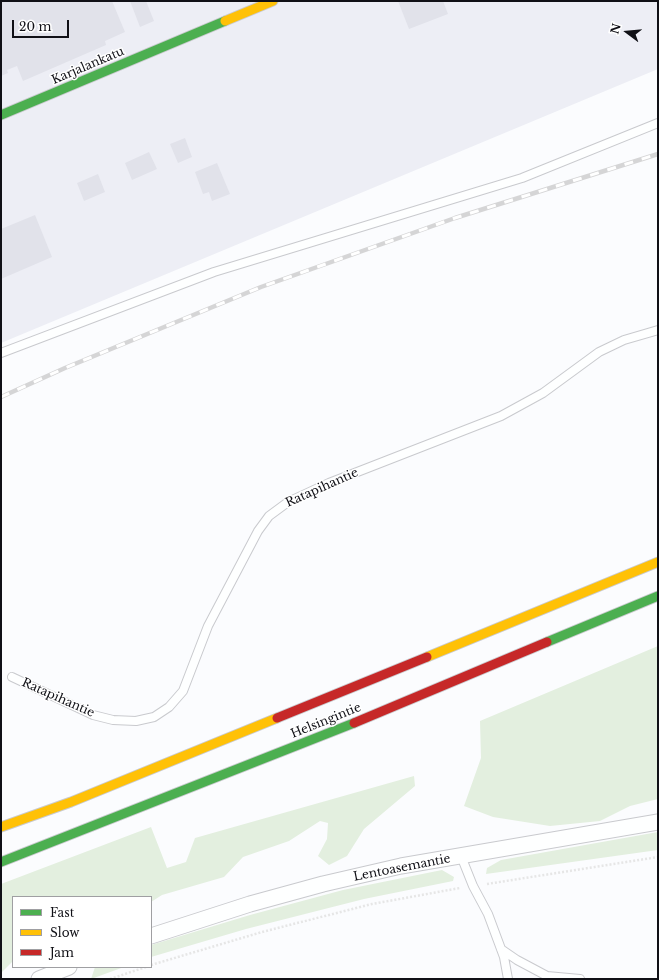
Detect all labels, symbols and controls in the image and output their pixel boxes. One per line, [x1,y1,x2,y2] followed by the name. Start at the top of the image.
[14,12,71,38] scale bar
[607,12,647,52] north arrow
[19,19,51,34] text: 20 m
[607,22,624,36] text: N
[50,44,126,88] street label: Karjalankatu
[283,466,361,510] street label: Ratapihantie
[19,676,97,720] street label: Ratapihantie
[289,700,363,742] street label: Helsingintie
[352,852,452,884] street label: Lentoasemantie
[12,896,152,968] legend
[50,905,74,920] text: Fast
[50,925,79,940] text: Slow
[50,945,74,960] text: Jam

